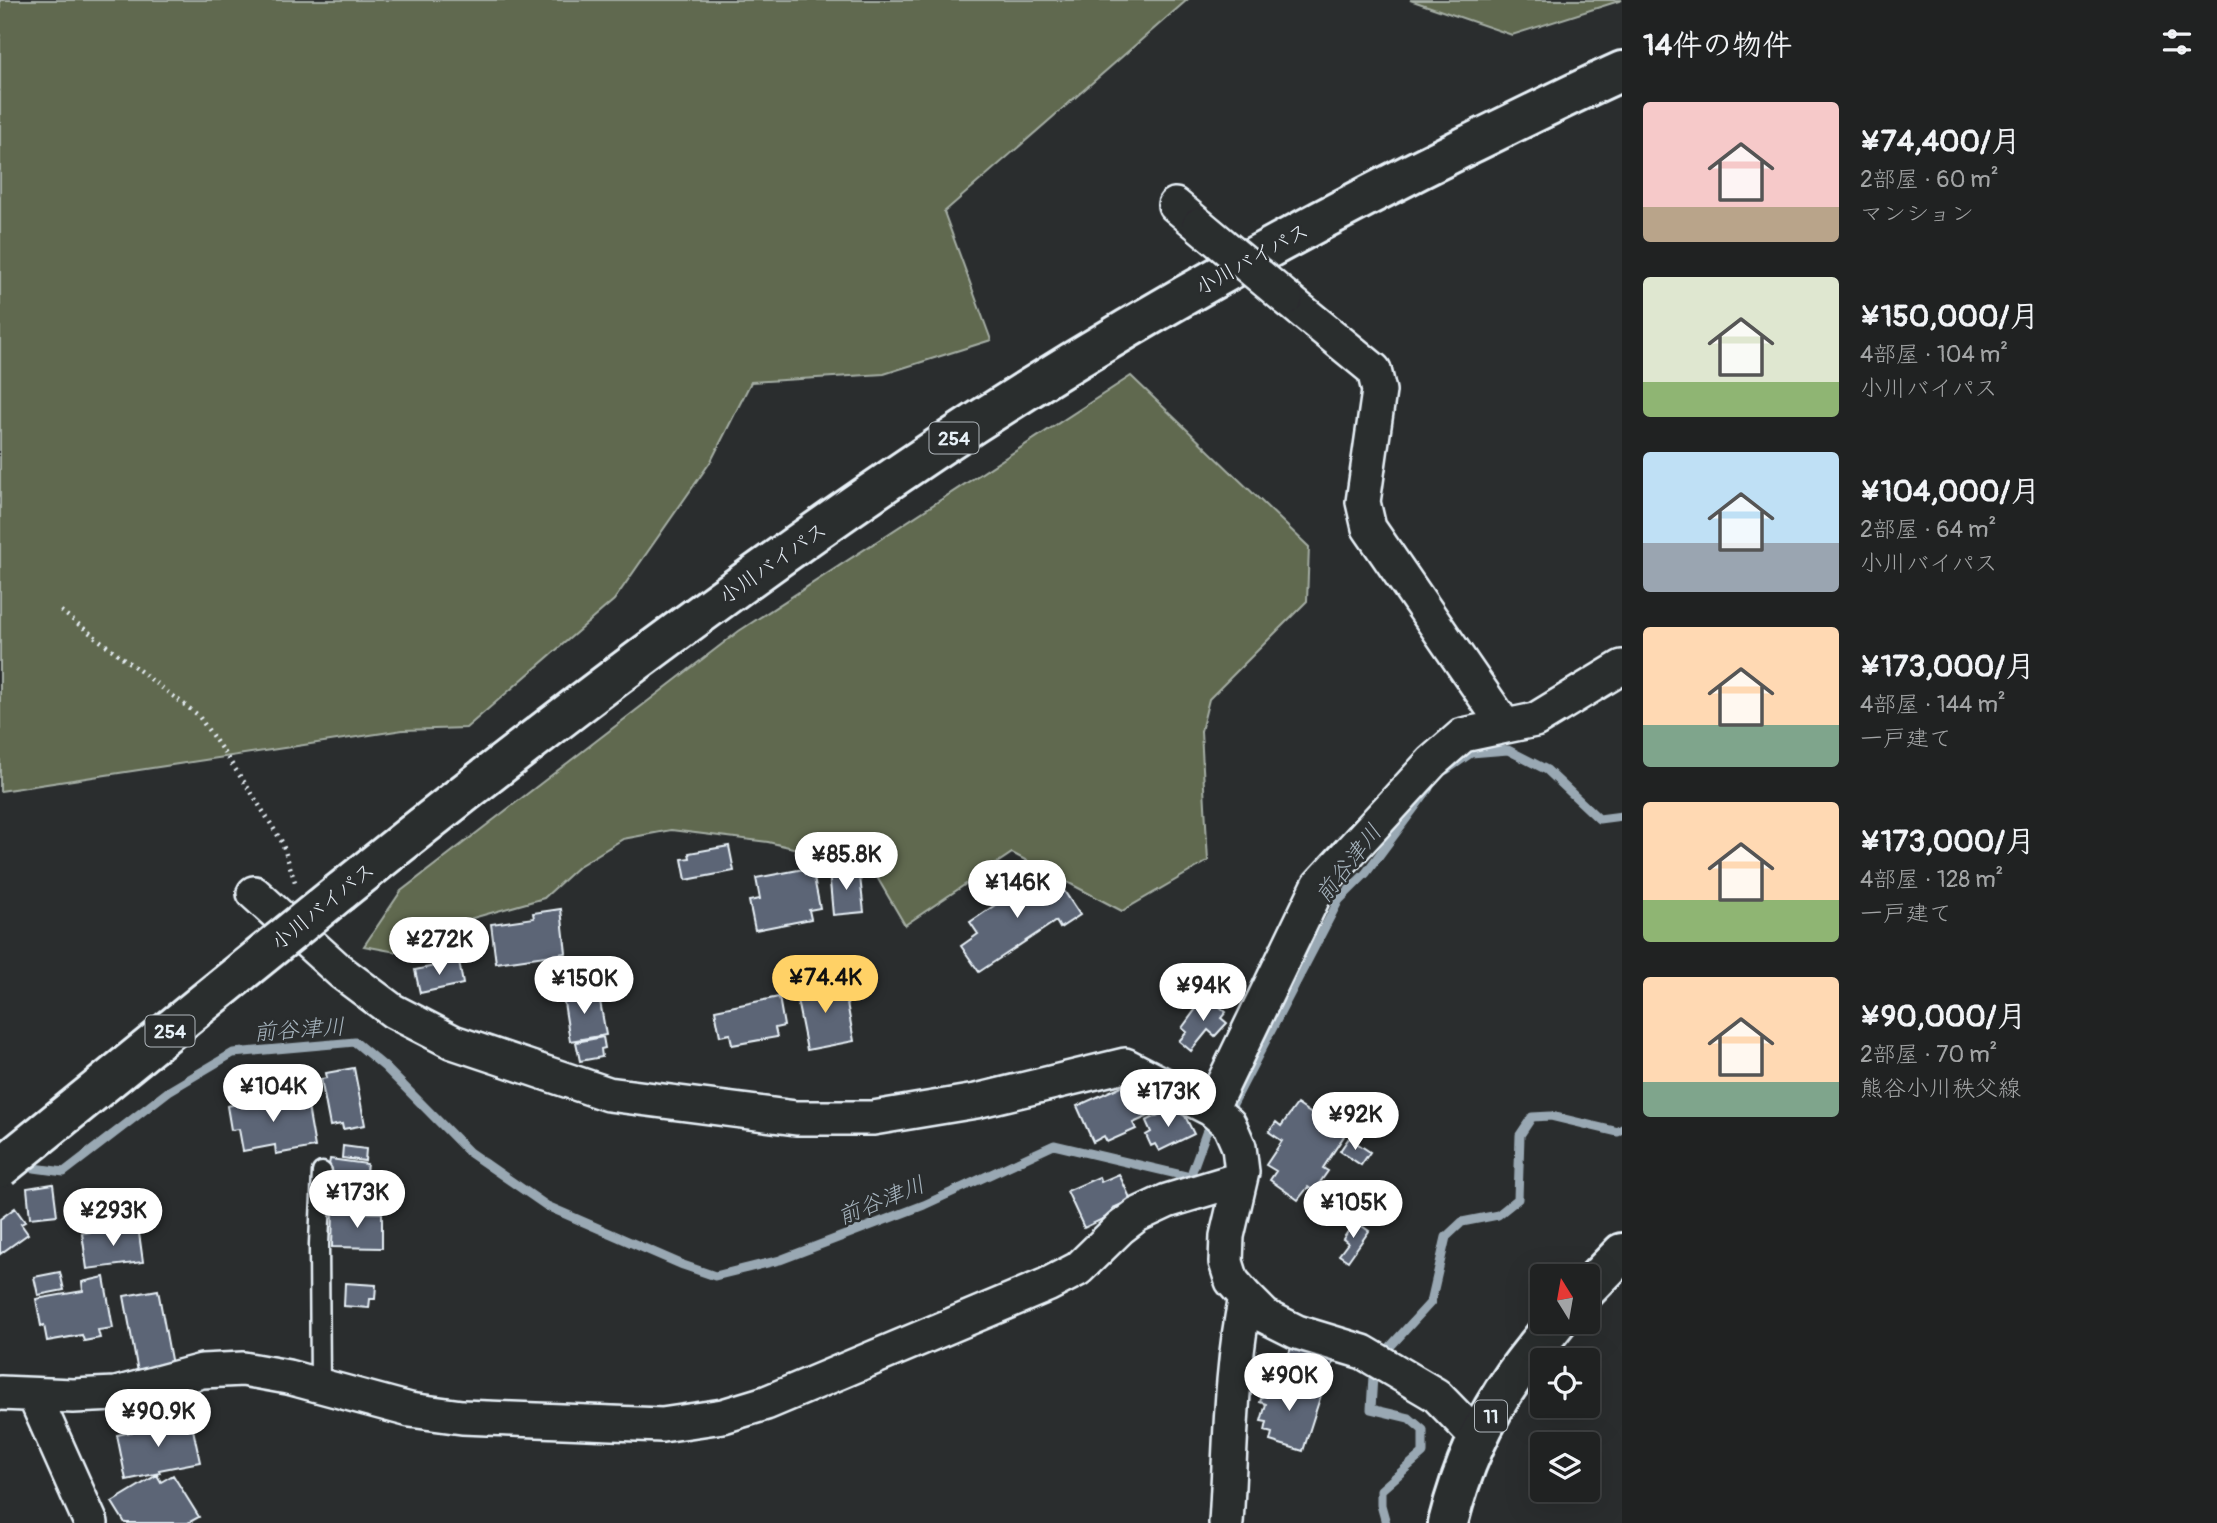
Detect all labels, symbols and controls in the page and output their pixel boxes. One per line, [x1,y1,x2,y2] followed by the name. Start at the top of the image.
[2158,23,2196,61] icon: filters
[1643,27,1792,64] text: 14件の物件
[1860,123,2021,160] text: ¥74,400/月
[1699,130,1783,214] icon: home
[1860,165,1999,194] text: 2部屋 · 60 m²
[1860,199,1974,228] text: マンション
[1191,217,1314,302] street label: 小川バイパス
[1860,298,2039,335] text: ¥150,000/月
[1699,305,1783,389] icon: home
[1860,340,2008,369] text: 4部屋 · 104 m²
[1860,374,1998,403] text: 小川バイパス
[930,422,978,453] road number: 254
[1860,473,2040,510] text: ¥104,000/月
[1699,480,1783,564] icon: home
[1860,515,1996,544] text: 2部屋 · 64 m²
[714,516,832,610] street label: 小川バイパス
[1860,549,1998,578] text: 小川バイパス
[1860,648,2035,685] text: ¥173,000/月
[1699,655,1783,739] icon: home
[1860,690,2006,719] text: 4部屋 · 144 m²
[1860,724,1952,753] text: 一戸建て
[1309,818,1388,908] water label: 前谷津川
[1860,823,2035,860] text: ¥173,000/月
[1699,830,1783,914] icon: home
[789,832,903,892] pin: ¥85.8K
[811,840,881,869] text: ¥85.8K
[266,856,381,956] street label: 小川バイパス
[968,860,1066,920] pin: ¥146K
[1860,865,2003,894] text: 4部屋 · 128 m²
[984,868,1050,897] text: ¥146K
[1860,899,1952,928] text: 一戸建て
[390,918,488,977] pin: ¥272K
[405,925,473,954] text: ¥272K
[535,956,633,1016] pin: ¥150K
[768,956,882,1015] pin: ¥74.4K
[788,963,862,992] text: ¥74.4K
[551,964,618,993] text: ¥150K
[1162,964,1244,1023] pin: ¥94K
[1175,971,1231,1000] text: ¥94K
[1860,998,2027,1035] text: ¥90,000/月
[1699,1005,1783,1089] icon: home
[252,1012,346,1047] water label: 前谷津川
[146,1015,194,1046] road number: 254
[1860,1040,1997,1069] text: 2部屋 · 70 m²
[224,1064,322,1124] pin: ¥104K
[1119,1070,1217,1129] pin: ¥173K
[239,1072,307,1101] text: ¥104K
[1860,1074,2021,1103] text: 熊谷小川秩父線
[1136,1077,1200,1106] text: ¥173K
[1314,1092,1396,1152] pin: ¥92K
[1328,1100,1382,1129] text: ¥92K
[308,1170,406,1230] pin: ¥173K
[833,1170,929,1231] water label: 前谷津川
[325,1178,389,1207] text: ¥173K
[1304,1180,1402,1240] pin: ¥105K
[64,1188,162,1248] pin: ¥293K
[1320,1188,1387,1217] text: ¥105K
[79,1196,147,1225] text: ¥293K
[1530,1264,1600,1334] north arrow
[1530,1264,1600,1502] map controls
[1530,1348,1600,1418] button: locate
[1248,1354,1330,1413] pin: ¥90K
[1260,1361,1318,1390] text: ¥90K
[101,1390,215,1449] pin: ¥90.9K
[121,1397,195,1426] text: ¥90.9K
[1475,1400,1507,1432] road number: 11
[1530,1432,1600,1502] button: layers

